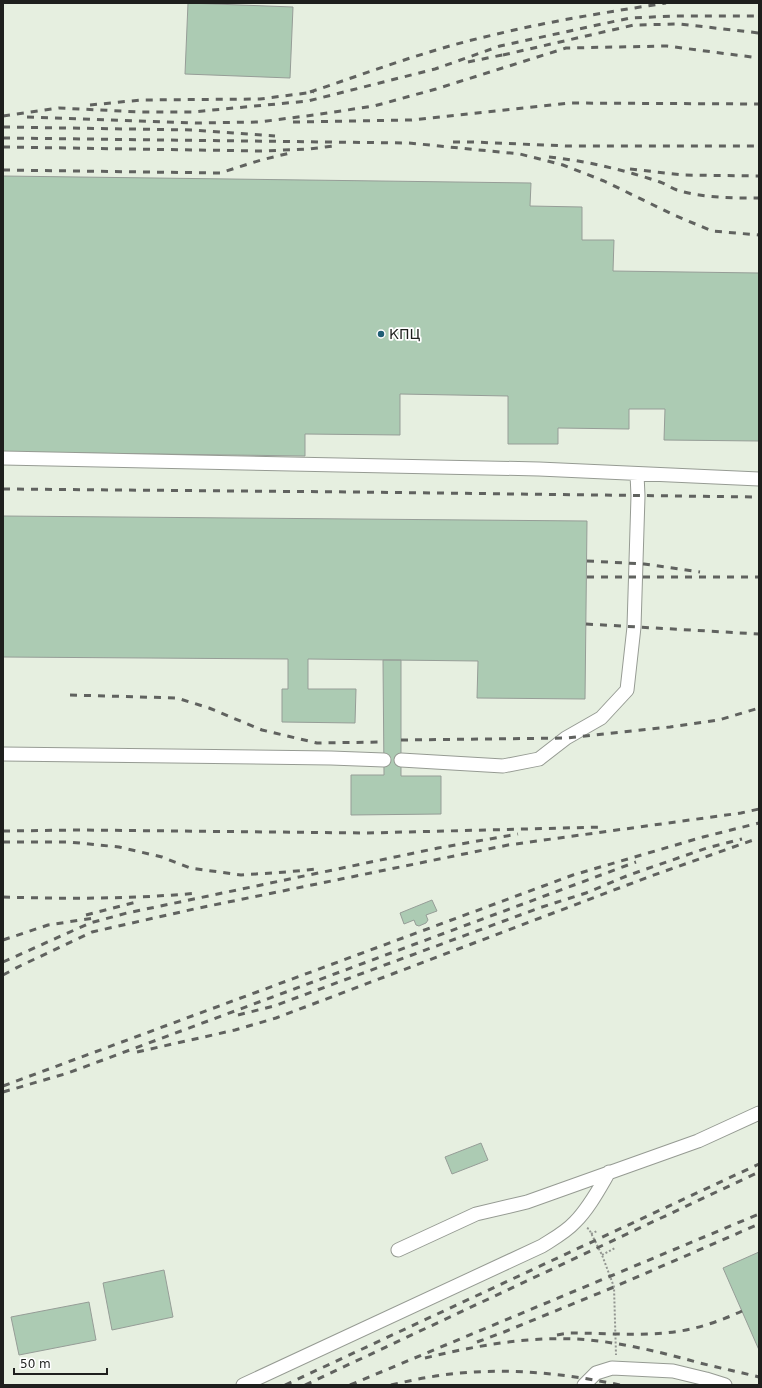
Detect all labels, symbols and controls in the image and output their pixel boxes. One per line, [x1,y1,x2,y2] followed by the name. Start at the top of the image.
[389,326,420,342] place label: КПЦ
[376,329,386,339] marker: КПЦ
[14,1350,107,1376] scale bar
[20,1357,51,1371] text: 50 m

